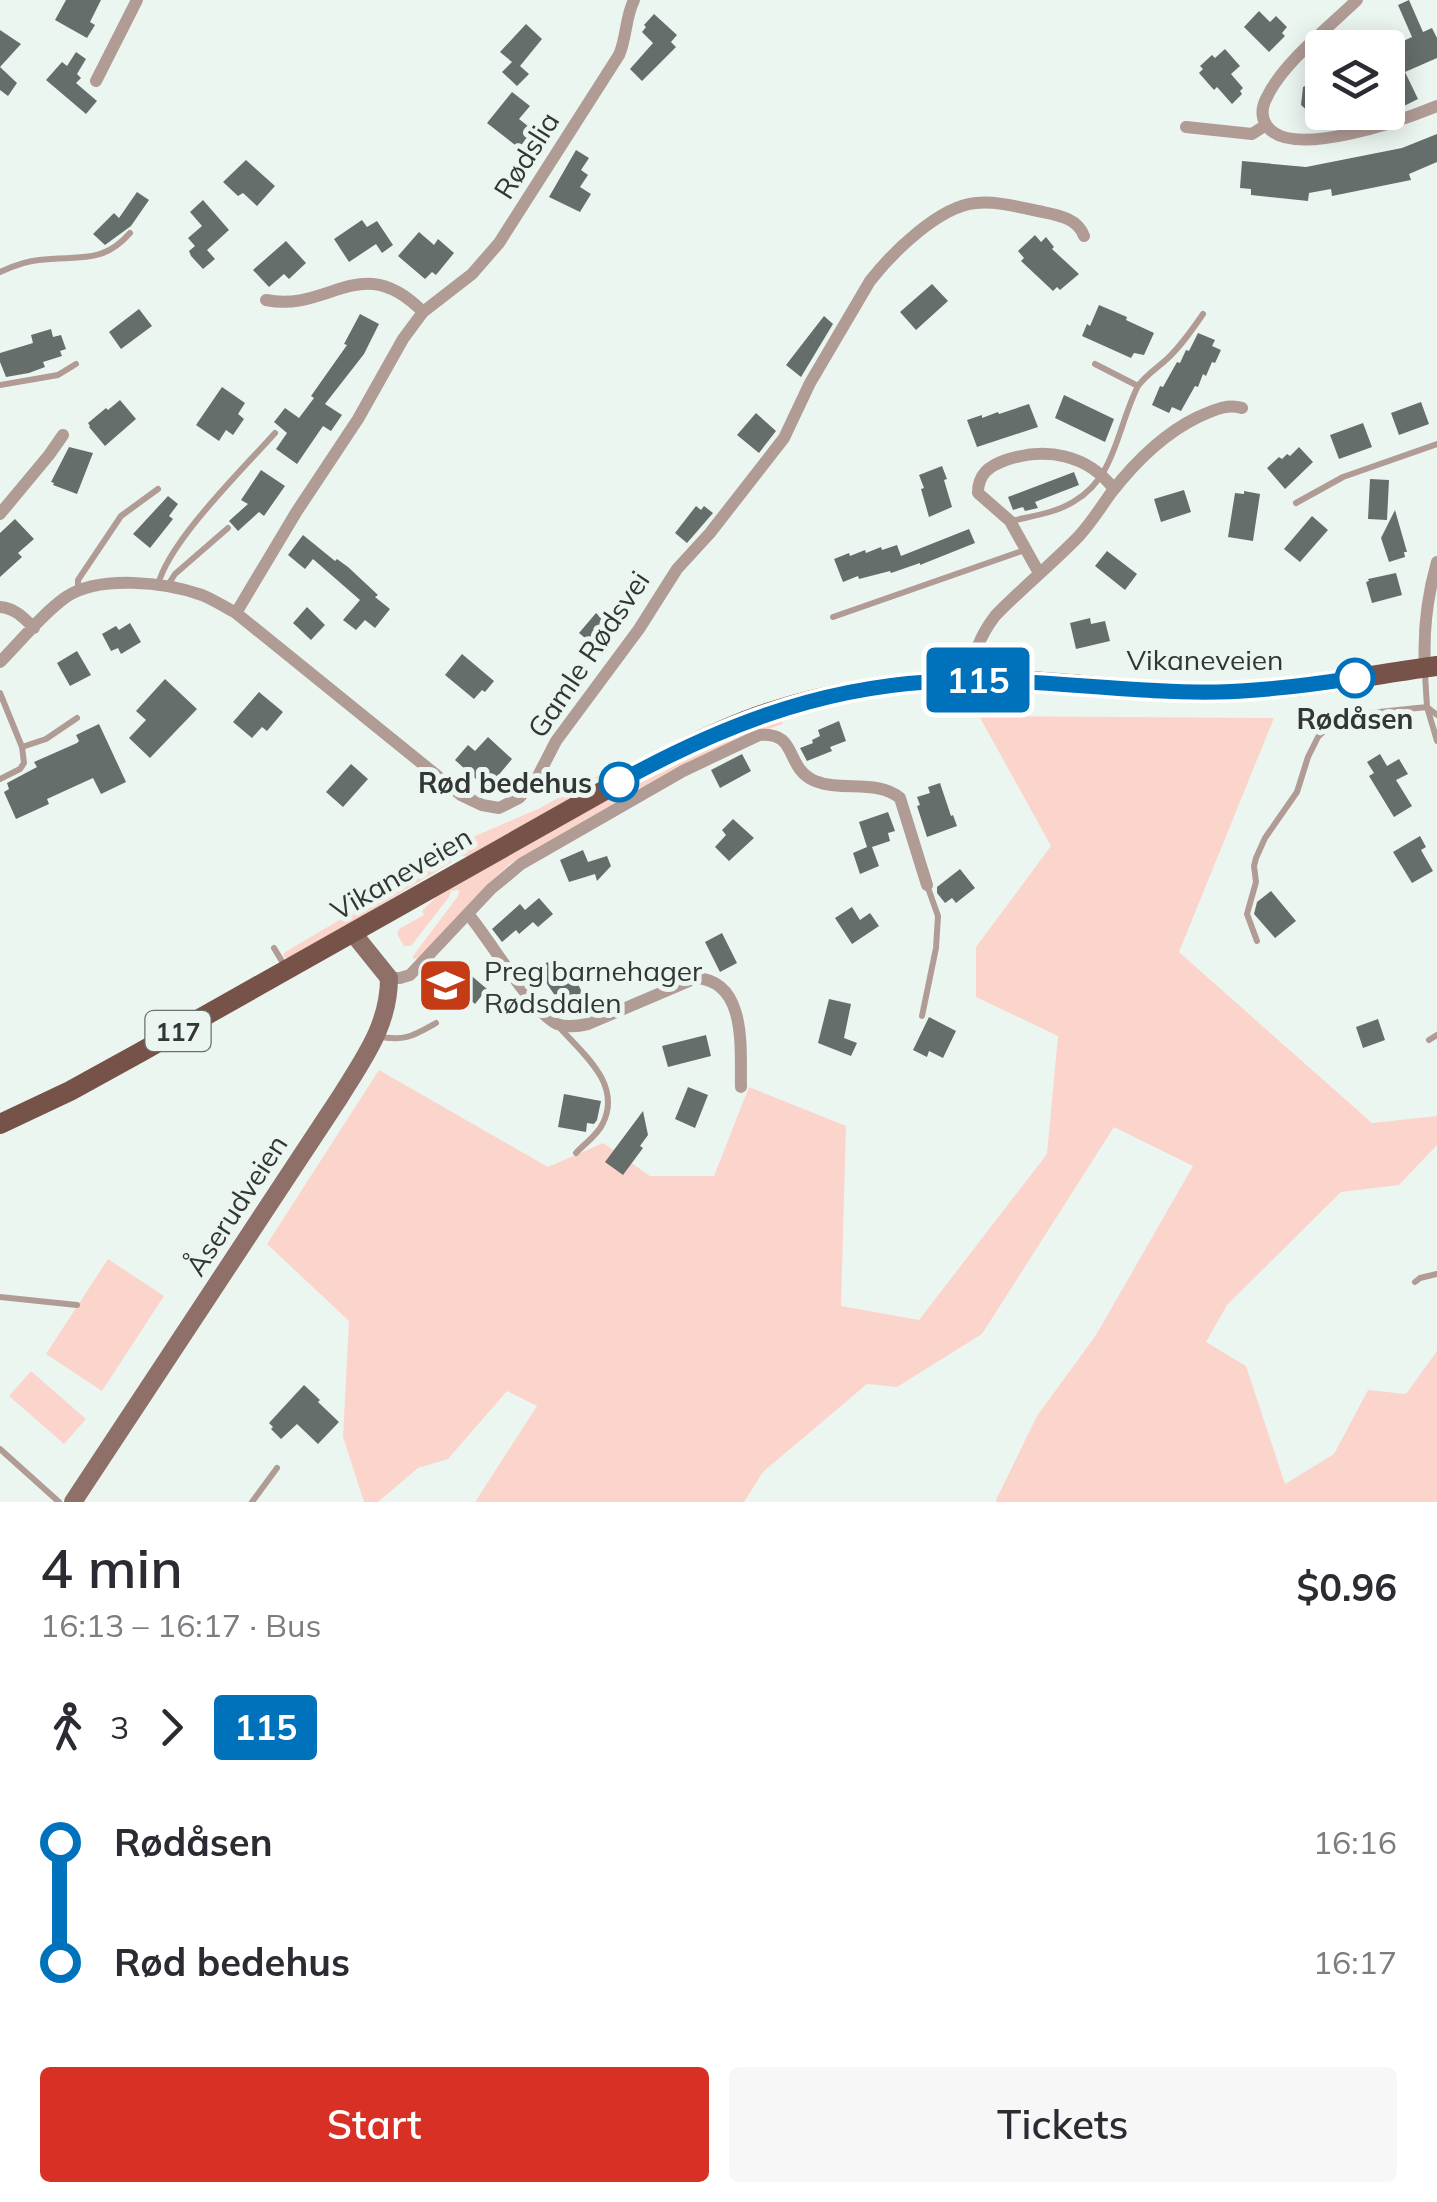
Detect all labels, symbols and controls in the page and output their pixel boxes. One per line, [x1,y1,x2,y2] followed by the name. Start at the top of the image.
[1305,30,1405,130] map controls
[1305,30,1405,130] button: layers
[486,105,566,205] street label: Rødslia
[520,564,656,744] street label: Gamle Rødsvei
[1127,642,1283,677] street label: Vikaneveien
[920,648,1036,712] line badge: 115
[946,658,1010,702] text: 115
[1336,659,1374,697] marker: Rødåsen
[1297,701,1413,736] place label: Rødåsen
[600,763,638,801] marker: Rød bedehus
[418,765,592,800] place label: Rød bedehus
[324,819,478,927] street label: Vikaneveien
[484,953,703,1020] place label: Preg barnehager Rødsdalen
[415,956,475,1016] school or university icon: Preg barnehager Rødsdalen
[146,1011,210,1051] road number: 117
[178,1128,294,1282] street label: Åserudveien
[40,1533,183,1602] text: 4 min
[1296,1563,1397,1611] text: $0.96
[40,1605,321,1645] text: 16:13 – 16:17 · Bus
[40,1700,95,1755] icon: walk
[144,1700,199,1755] icon: forward
[234,1705,297,1749] text: 115
[110,1707,129,1747] text: 3
[114,1818,273,1866] text: Rødåsen
[1313,1822,1397,1862] text: 16:16
[114,1938,350,1986] text: Rød bedehus
[1313,1942,1397,1982] text: 16:17
[40,2067,709,2182] button: Start
[729,2067,1397,2182] button: Tickets

